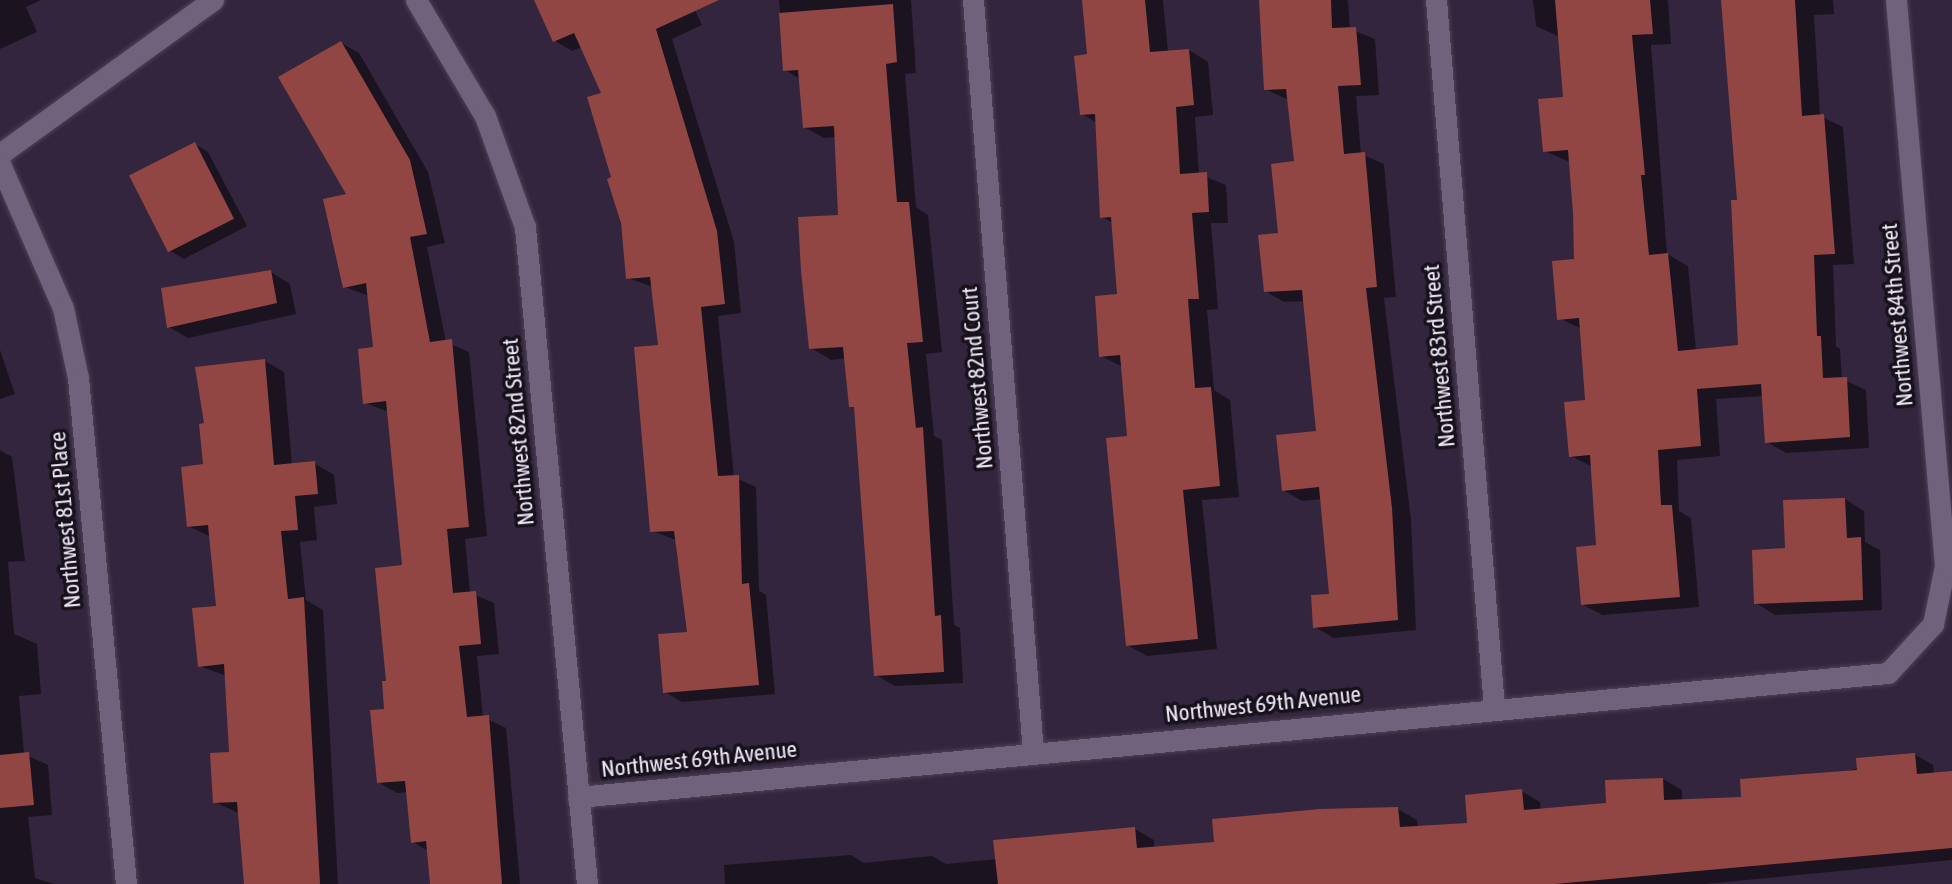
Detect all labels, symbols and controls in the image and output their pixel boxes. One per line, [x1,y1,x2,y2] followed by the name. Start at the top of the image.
[1875,222,1919,408] street label: Northwest 84th Street
[1417,263,1461,449] street label: Northwest 83rd Street
[955,286,999,470] street label: Northwest 82nd Court
[496,337,540,527] street label: Northwest 82nd Street
[44,431,86,609] street label: Northwest 81st Place
[1164,680,1362,728] street label: Northwest 69th Avenue
[600,735,798,783] street label: Northwest 69th Avenue

